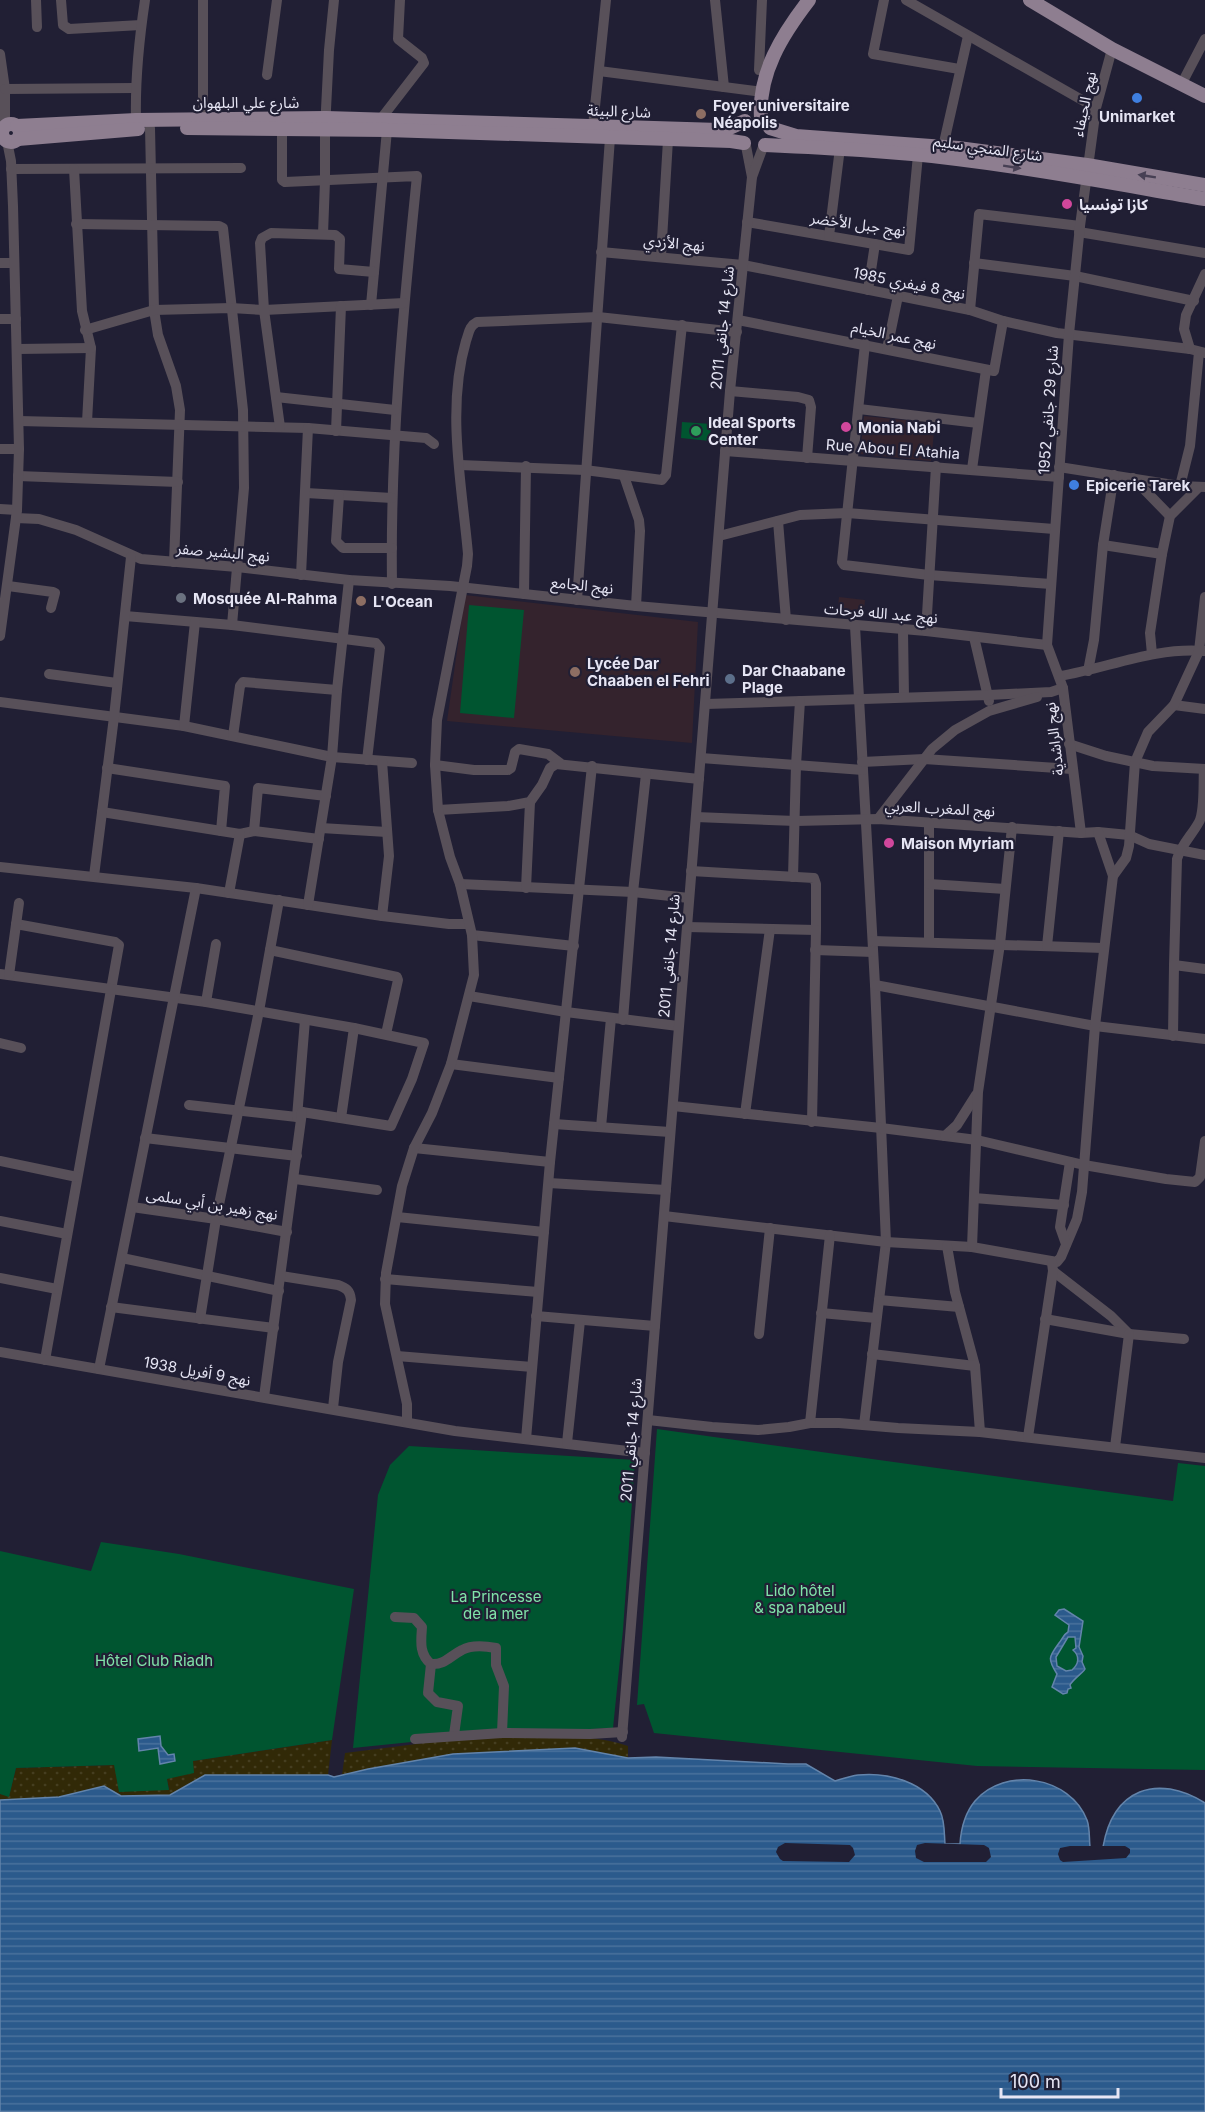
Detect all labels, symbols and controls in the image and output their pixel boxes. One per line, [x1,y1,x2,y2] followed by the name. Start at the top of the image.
[1068,70,1103,139] street label: نهج الحيفاء
[1130,91,1144,105] marker: Unimarket
[193,93,299,115] street label: شارع علي البلهوان
[713,96,850,132] place label: Foyer universitaire Néapolis
[587,100,652,125] street label: شارع البيئة
[694,107,708,121] marker: Foyer universitaire Néapolis
[1099,107,1175,126] place label: Unimarket
[932,131,1044,168] street label: شارع المنجي سليم
[1002,163,1021,172] one-way arrow
[1138,171,1157,180] one-way arrow
[1079,195,1148,214] place label: كازا تونسيا
[1060,197,1074,211] marker: كازا تونسيا
[808,208,907,243] street label: نهج جبل الأخضر
[642,231,705,258] street label: نهج الأزدي
[851,263,967,306] street label: نهج 8 فيفري 1985
[706,265,741,391] street label: شارع 14 جانفي 2011
[849,317,938,356] street label: نهج عمر الخيام
[1034,344,1065,476] street label: شارع 29 جانفي 1952
[708,413,796,449] place label: Ideal Sports Center
[858,418,941,437] place label: Monia Nabi
[839,420,853,434] marker: Monia Nabi
[689,424,703,438] marker: Ideal Sports Center
[825,435,961,463] street label: Rue Abou El Atahia
[1086,476,1190,495] place label: Epicerie Tarek
[1067,478,1081,492] marker: Epicerie Tarek
[174,538,270,569] street label: نهج البشير صفر
[549,572,614,601] street label: نهج الجامع
[193,589,337,608] place label: Mosquée Al-Rahma
[174,591,188,605] marker: Mosquée Al-Rahma
[373,592,433,611] place label: L'Ocean
[354,594,368,608] marker: L'Ocean
[823,599,939,630] street label: نهج عبد الله فرحات
[587,654,710,690] place label: Lycée Dar Chaaben el Fehri
[742,661,846,697] place label: Dar Chaabane Plage
[568,665,582,679] marker: Lycée Dar Chaaben el Fehri
[723,672,737,686] marker: Dar Chaabane Plage
[1040,701,1071,777] street label: نهج الراشدية
[884,796,996,823] street label: نهج المغرب العربي
[901,834,1014,853] place label: Maison Myriam
[882,836,896,850] marker: Maison Myriam
[654,893,687,1019] street label: شارع 14 جانفي 2011
[144,1184,279,1227] street label: نهج زهير بن أبي سلمى
[141,1352,252,1393] street label: نهج 9 أفريل 1938
[616,1377,649,1503] street label: شارع 14 جانفي 2011
[754,1581,846,1617] park label: Lido hôtel & spa nabeul
[451,1587,541,1623] park label: La Princesse de la mer
[95,1651,213,1670] park label: Hôtel Club Riadh
[1001,2061,1118,2099] scale bar
[1010,2071,1061,2092] text: 100 m

